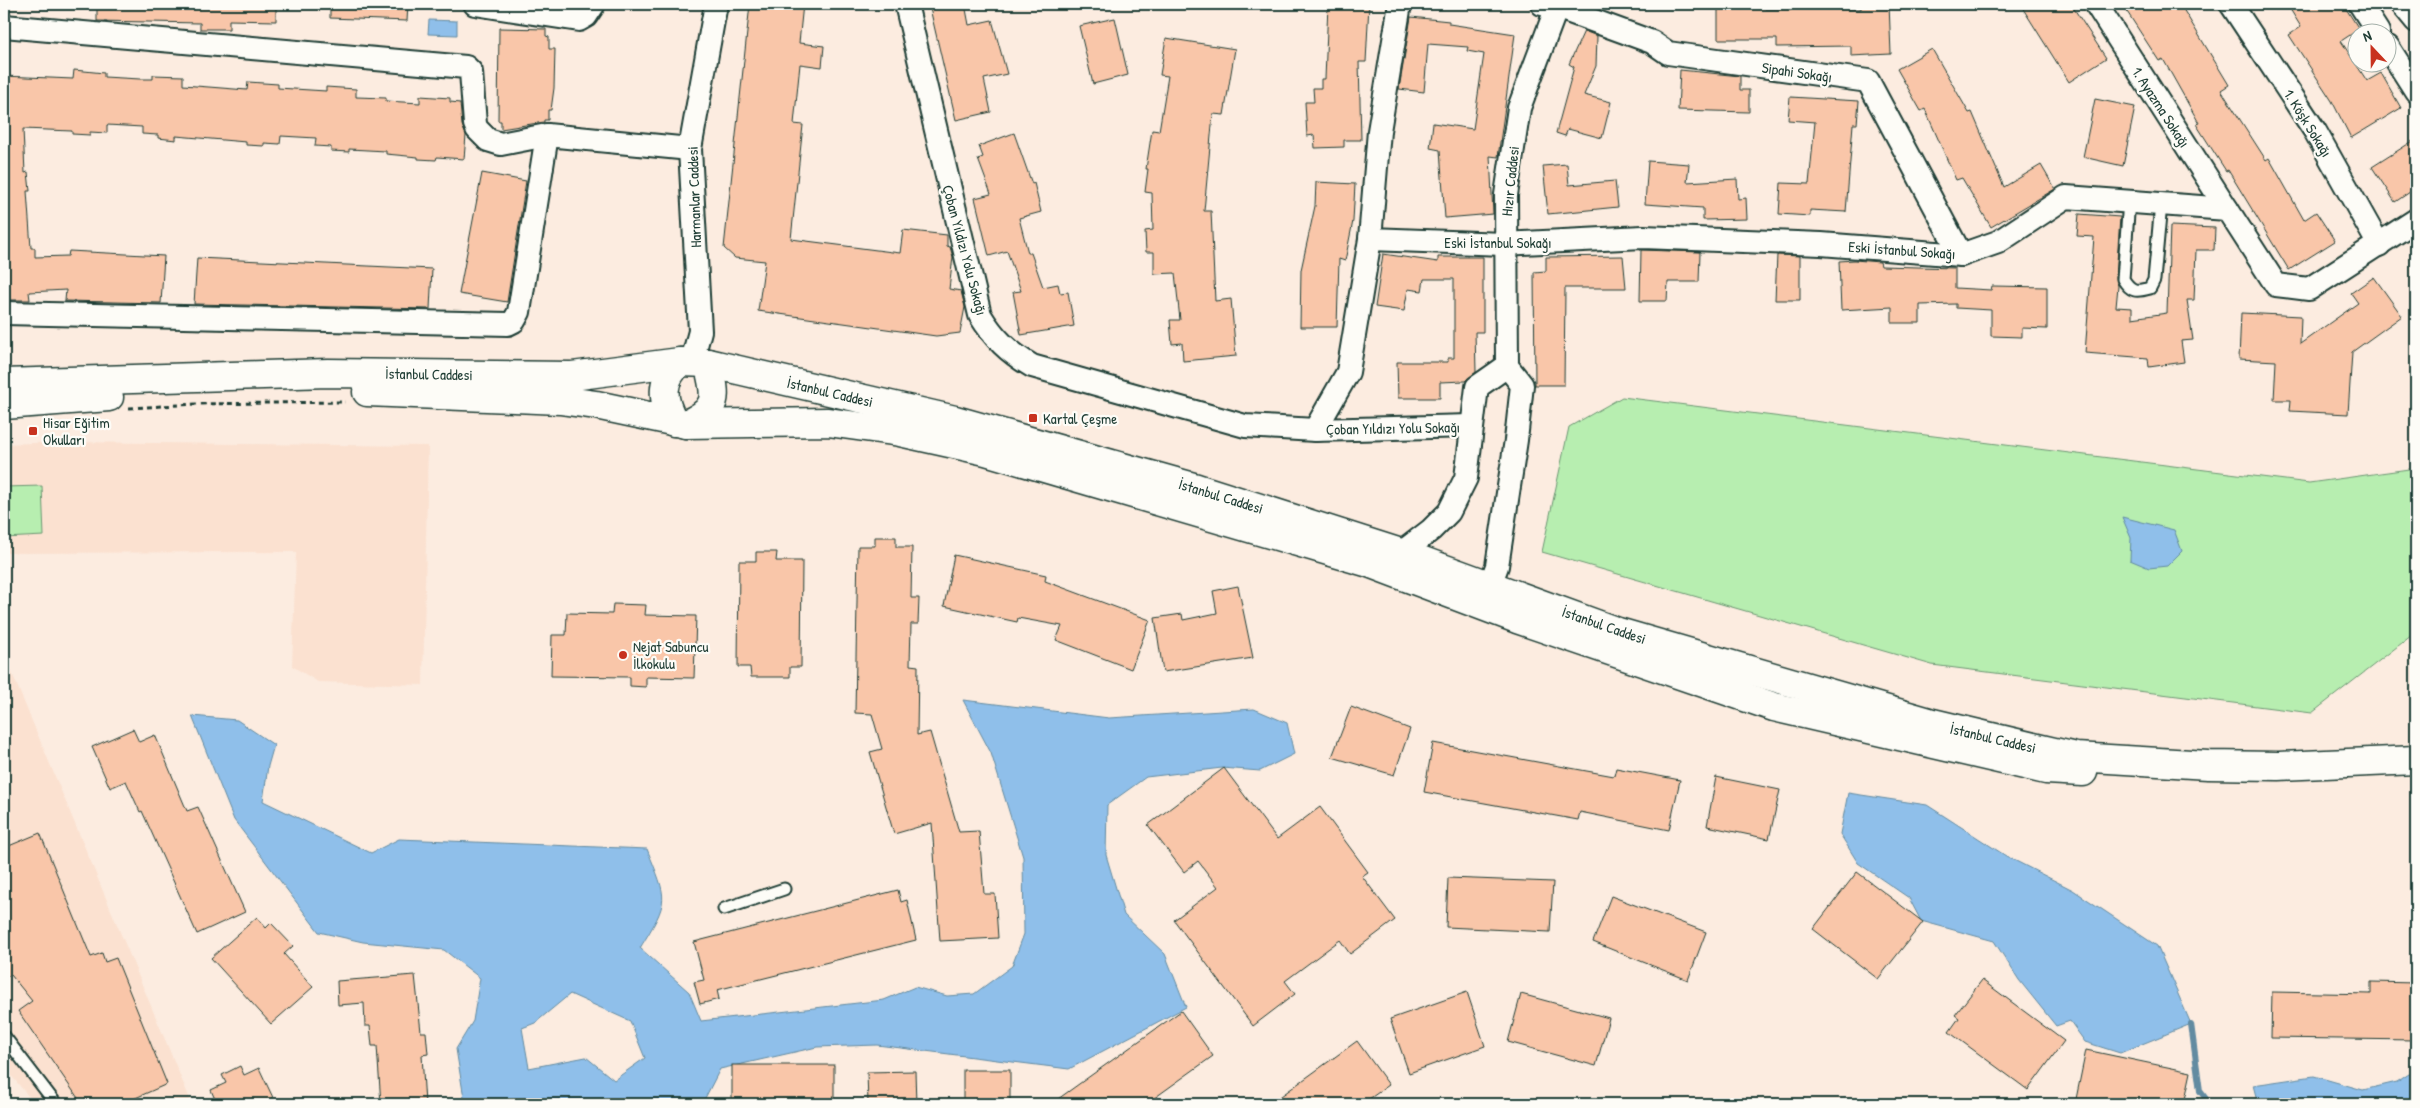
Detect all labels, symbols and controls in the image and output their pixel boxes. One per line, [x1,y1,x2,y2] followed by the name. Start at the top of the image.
[2348,22,2398,72] north arrow
[2360,25,2374,46] text: N
[1761,57,1833,87] street label: Sipahi Sokağı
[2127,62,2195,152] street label: 1. Ayazma Sokağı
[2279,85,2337,161] street label: 1. Köşk Sokağı
[1496,145,1524,217] street label: Hızır Caddesi
[682,146,706,248] street label: Harmanlar Caddesi
[937,182,993,318] street label: Çoban Yıldızı Yolu Sokağı
[1444,232,1552,253] street label: Eski İstanbul Sokağı
[1848,236,1956,264] street label: Eski İstanbul Sokağı
[385,363,473,385] street label: İstanbul Caddesi
[785,372,875,412] street label: İstanbul Caddesi
[1043,408,1117,429] place label: Kartal Çeşme
[43,412,110,450] place label: Hisar Eğitim Okulları
[1027,412,1039,424] marker: Kartal Çeşme
[1326,416,1460,440] street label: Çoban Yıldızı Yolu Sokağı
[27,425,39,437] marker: Hisar Eğitim Okulları
[1176,473,1266,519] street label: İstanbul Caddesi
[1559,601,1649,649] street label: İstanbul Caddesi
[633,636,709,674] place label: Nejat Sabuncu İlkokulu
[617,649,629,661] marker: Nejat Sabuncu İlkokulu
[1948,718,2038,758] street label: İstanbul Caddesi

